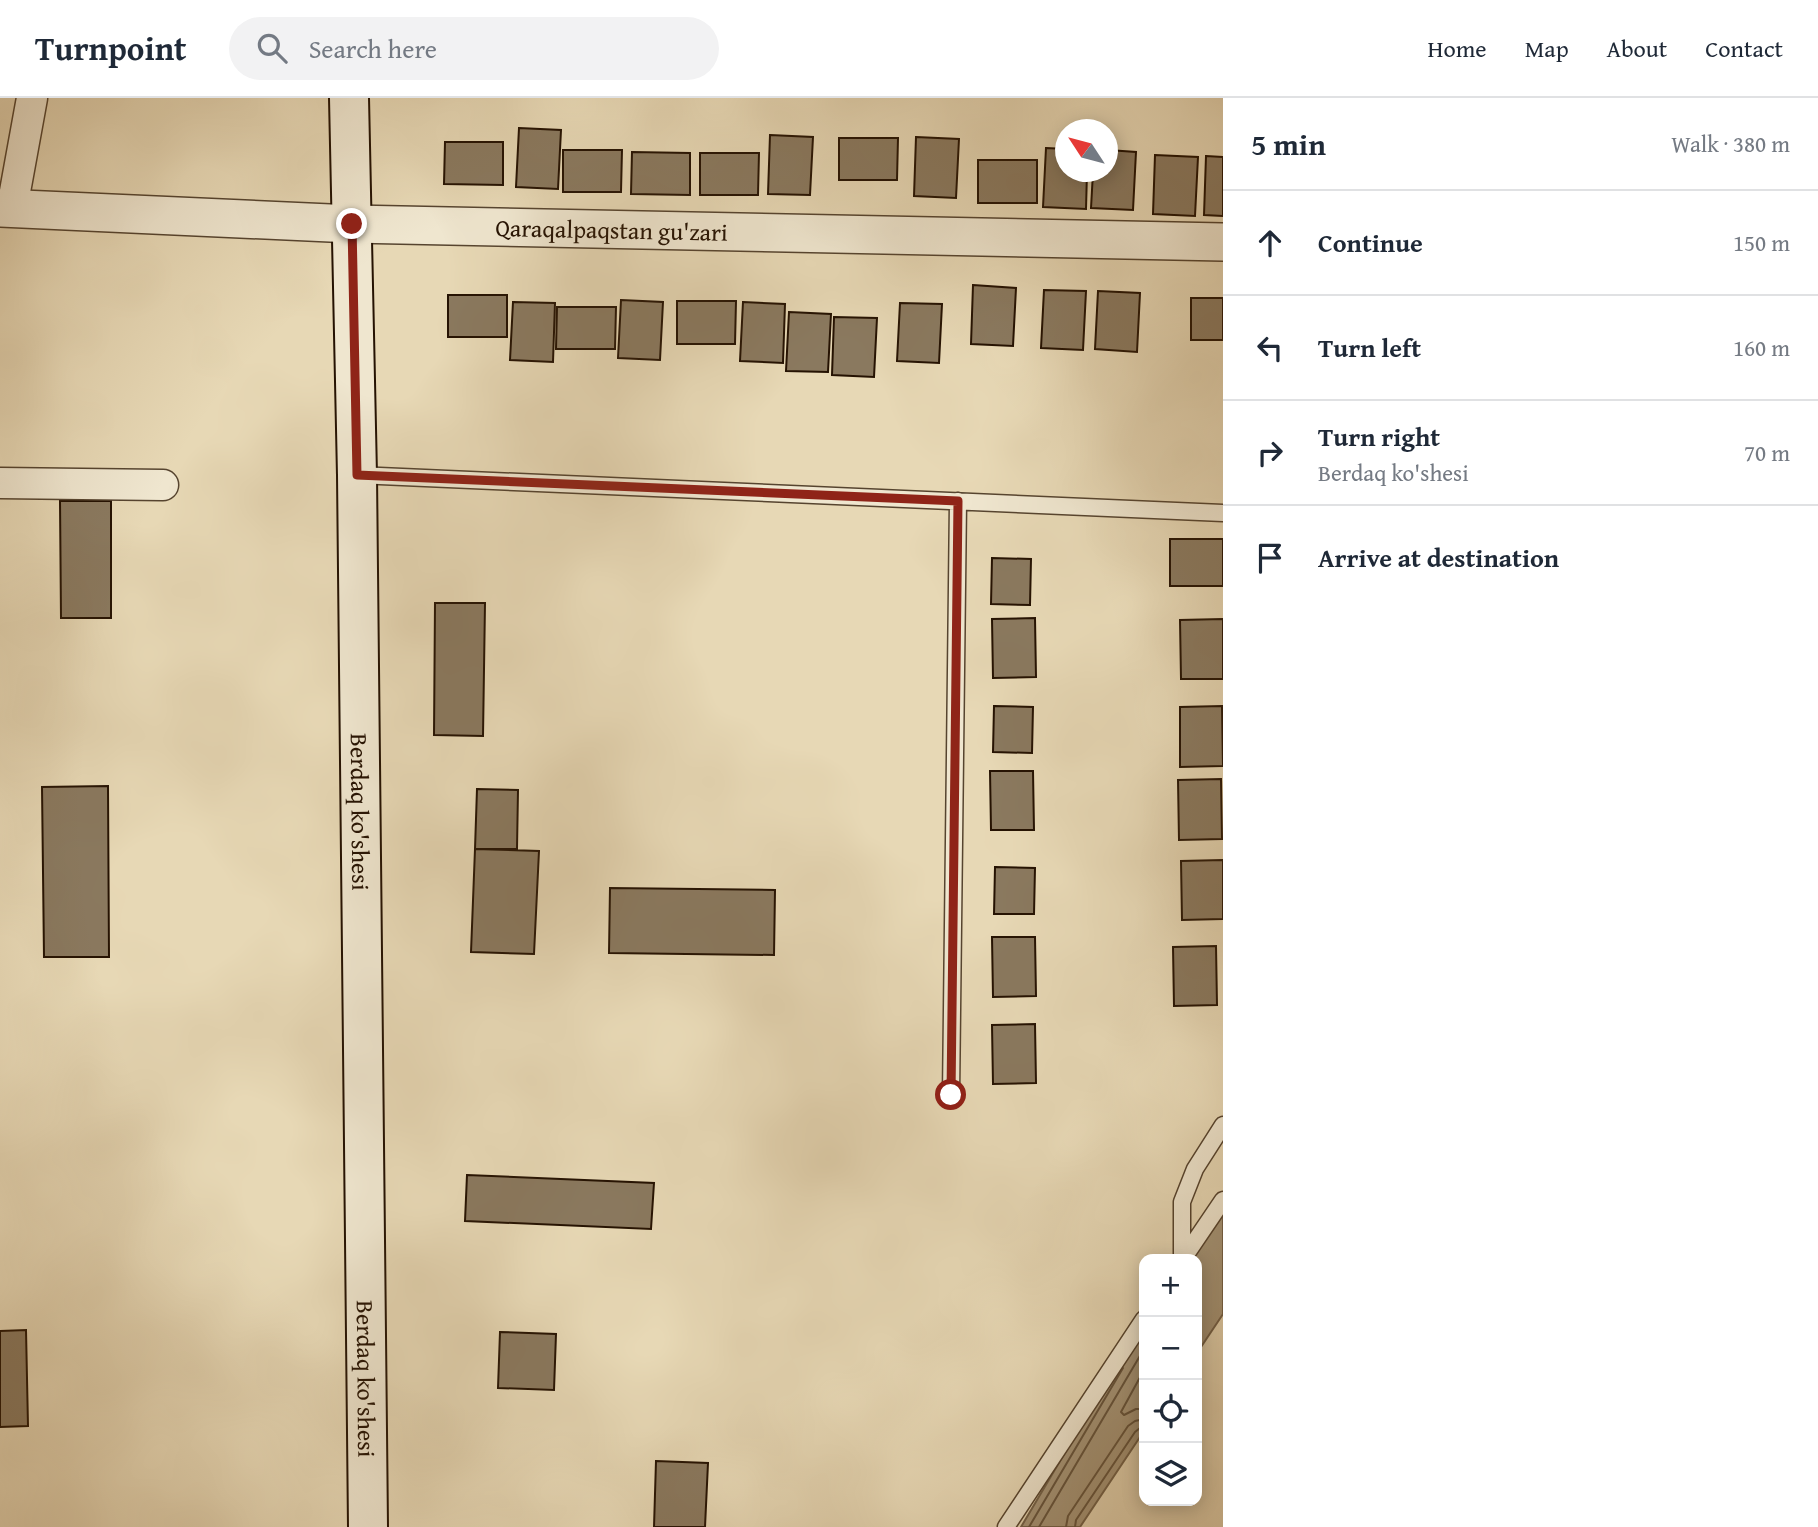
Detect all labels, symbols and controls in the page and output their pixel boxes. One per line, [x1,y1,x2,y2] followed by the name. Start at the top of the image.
[229,17,719,80] search box
[35,24,187,72] text: Turnpoint
[253,29,291,67] icon: search
[309,29,437,68] text: Search here
[1428,31,1487,66] text: Home
[1525,31,1569,66] text: Map
[1607,31,1667,66] text: About
[1705,31,1783,66] text: Contact
[1055,119,1118,182] north arrow
[1251,122,1326,166] text: 5 min
[1671,127,1790,160] text: Walk · 380 m
[336,208,367,239] route end
[495,209,728,249] street label: Qaraqalpaqstan gu'zari
[1318,223,1423,262] text: Continue
[1251,224,1289,262] icon: ahead
[1733,226,1790,259] text: 150 m
[1318,328,1421,367] text: Turn left
[1251,329,1289,367] icon: left
[1733,331,1790,364] text: 160 m
[1318,417,1440,456] text: Turn right
[1251,434,1289,472] icon: right
[1744,436,1790,469] text: 70 m
[1318,456,1469,489] text: Berdaq ko'shesi
[1318,538,1559,577] text: Arrive at destination
[1251,539,1289,577] icon: arrive
[342,733,379,891] street label: Berdaq ko'shesi
[935,1079,966,1110] route start
[1139,1254,1202,1506] map controls
[1139,1254,1202,1317] button: +
[348,1300,385,1458] street label: Berdaq ko'shesi
[1139,1317,1202,1380] button: −
[1139,1380,1202,1443] button: locate
[1139,1443,1202,1506] button: layers

